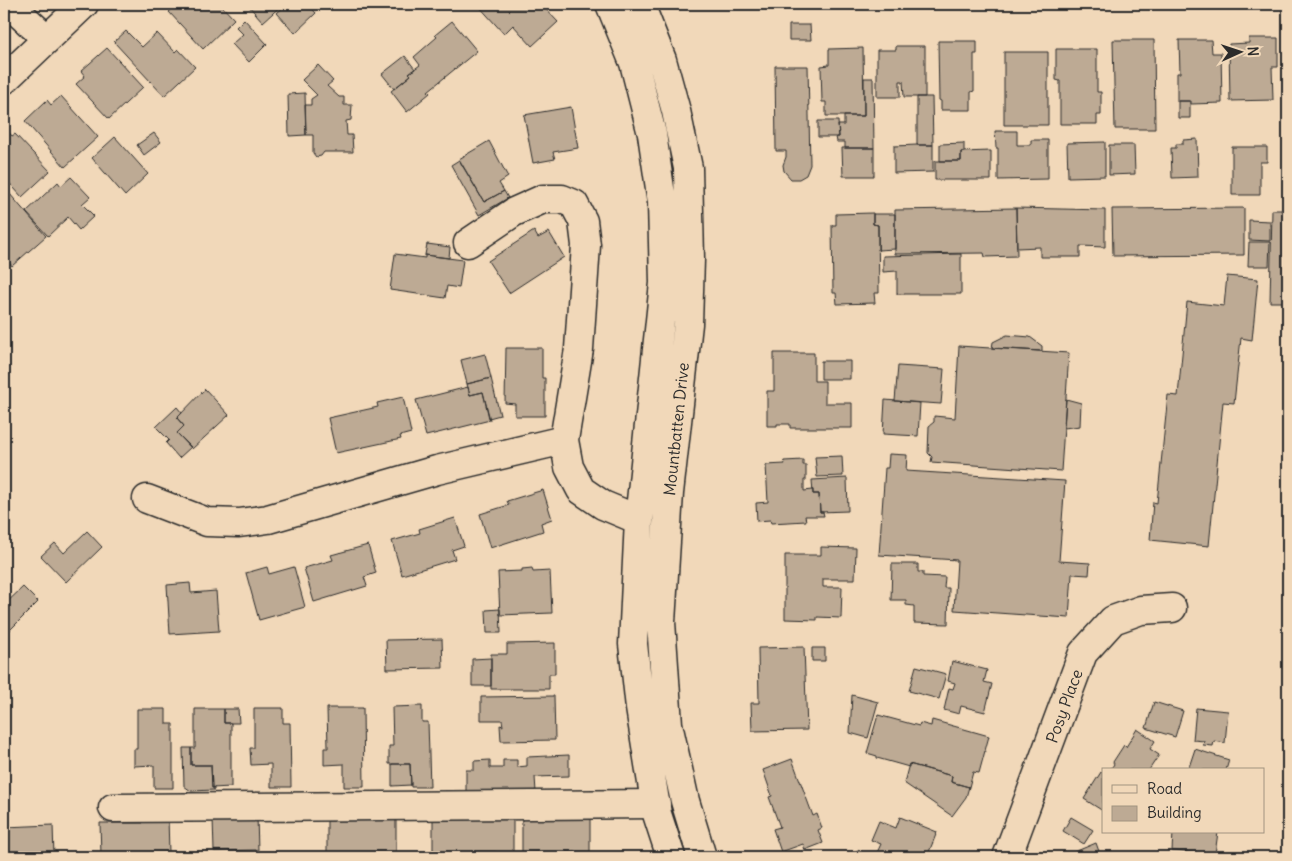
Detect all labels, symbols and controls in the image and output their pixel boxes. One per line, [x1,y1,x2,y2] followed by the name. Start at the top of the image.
[1214,28,1264,78] north arrow
[1244,46,1262,57] text: N
[659,361,693,497] street label: Mountbatten Drive
[1041,666,1087,746] street label: Posy Place
[1102,768,1264,834] legend
[1147,779,1182,798] text: Road
[1147,803,1202,822] text: Building

